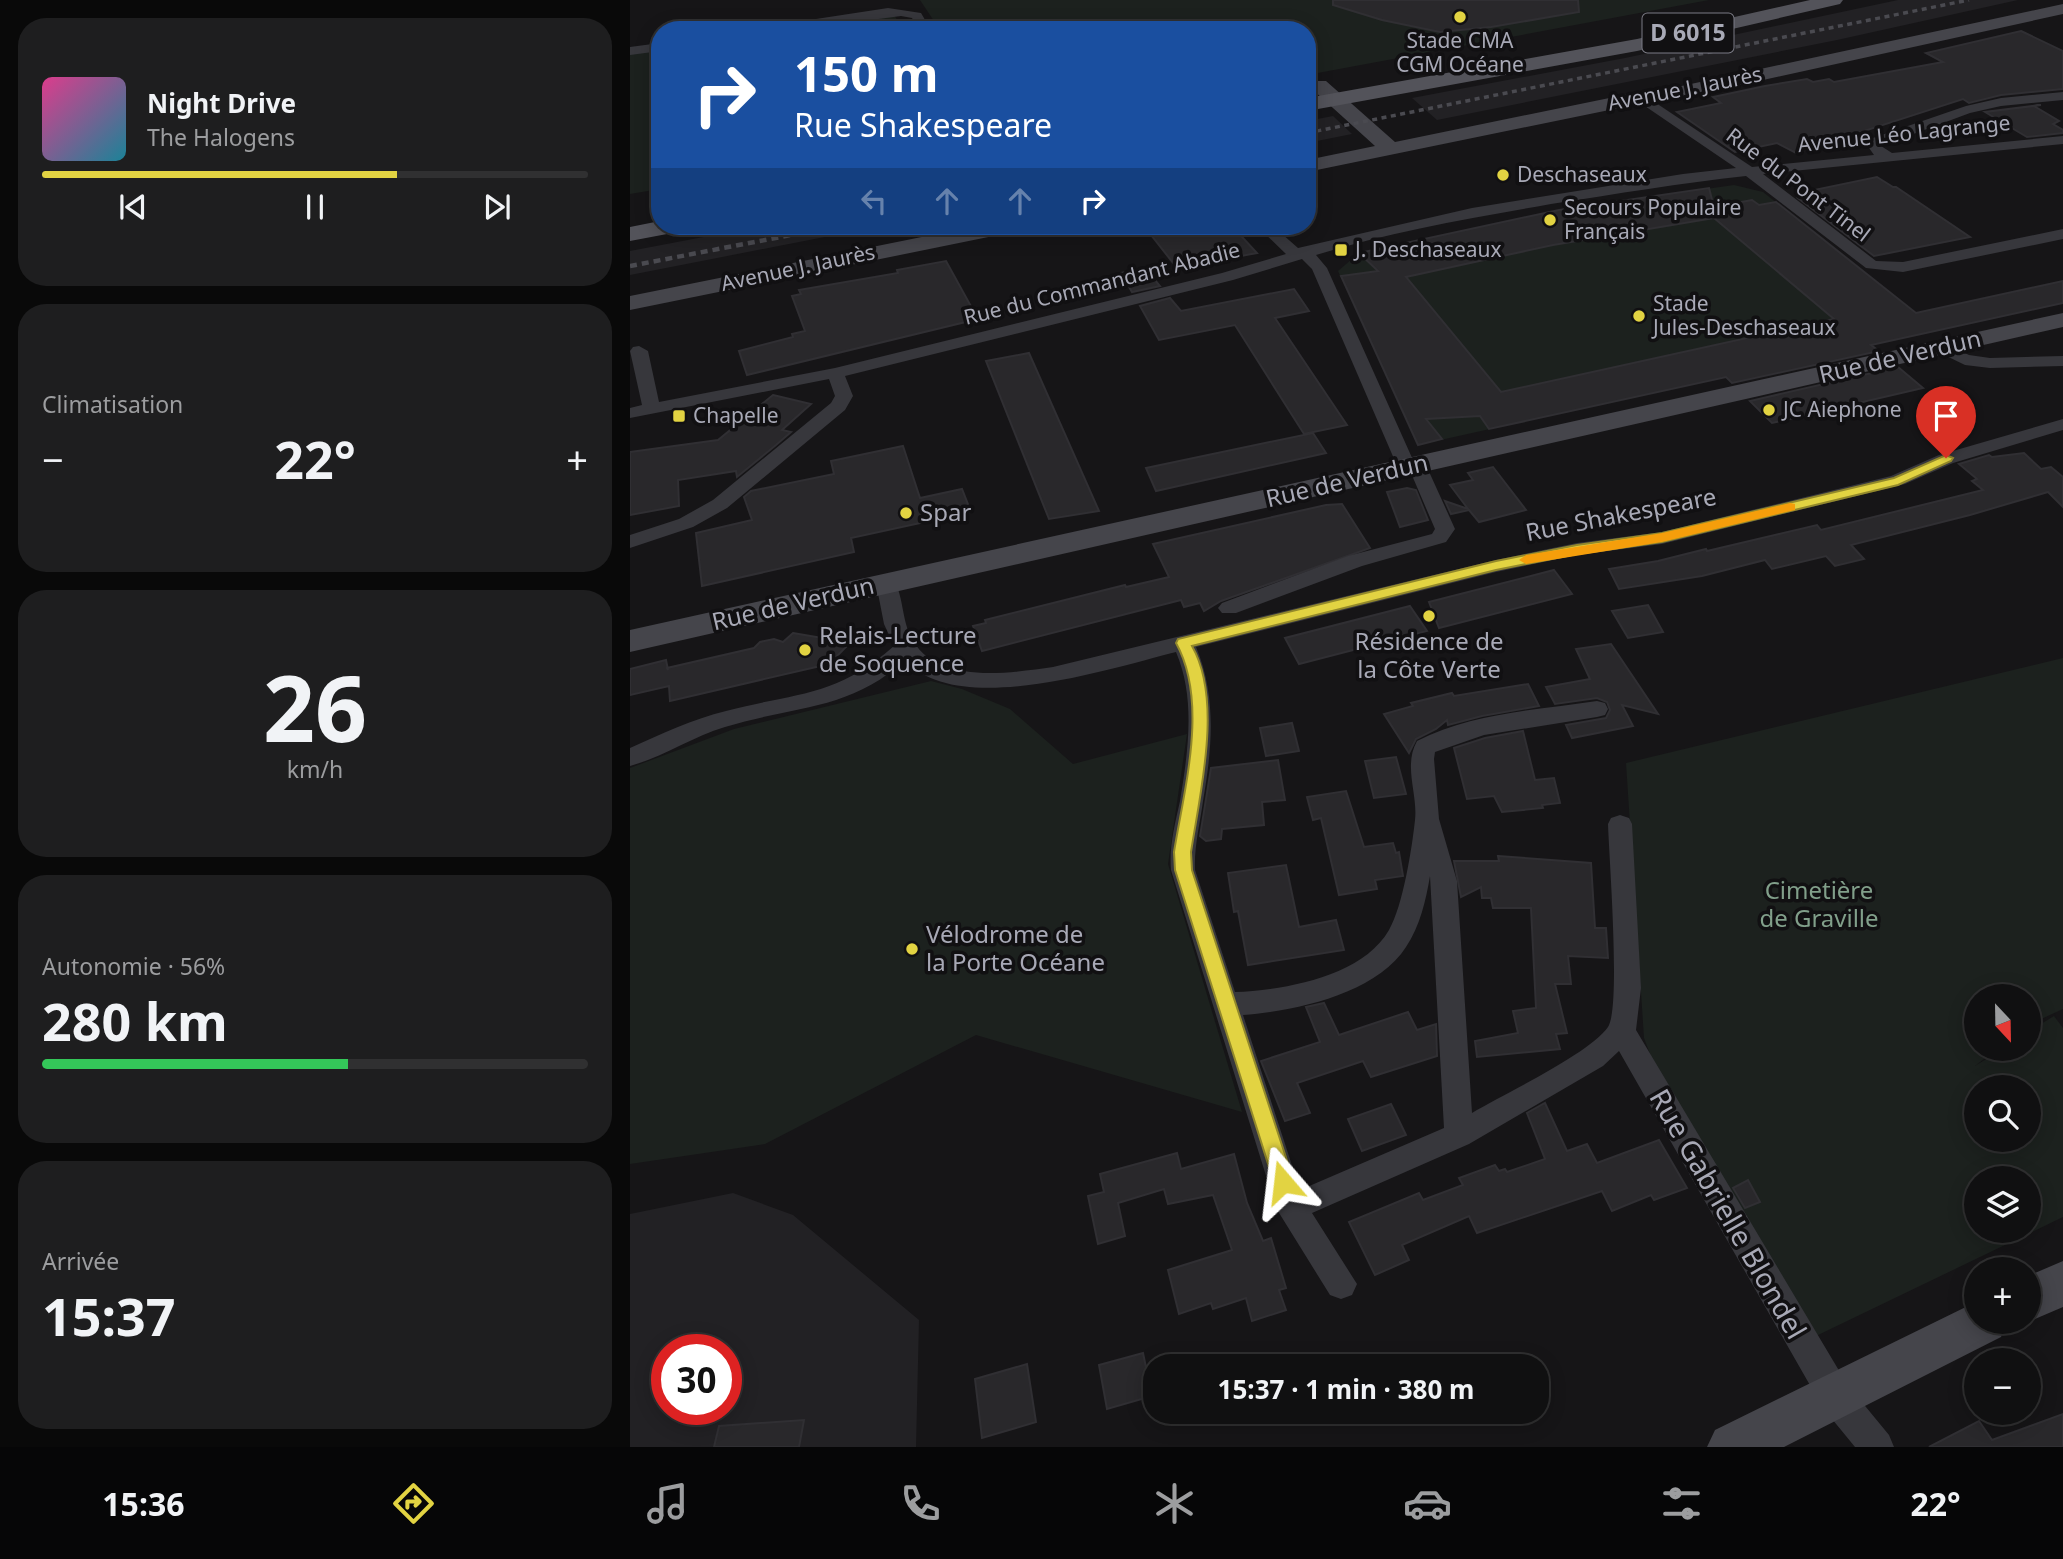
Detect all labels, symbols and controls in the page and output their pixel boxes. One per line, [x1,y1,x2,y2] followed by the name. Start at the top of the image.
[1452,9,1468,25] marker: Stade CMA CGM Océane
[1642,14,1734,52] road number: D 6015
[1396,26,1524,78] place label: Stade CMA CGM Océane
[794,40,939,106] text: 150 m
[679,49,770,140] icon: right
[1605,59,1764,117] street label: Avenue J. Jaurès
[147,85,296,121] text: Night Drive
[794,103,1052,146] text: Rue Shakespeare
[1796,108,2012,158] street label: Avenue Léo Lagrange
[147,121,295,153] text: The Halogens
[1721,121,1876,248] street label: Rue du Pont Tinel
[1517,160,1647,188] place label: Deschaseaux
[1495,167,1511,183] marker: Deschaseaux
[855,182,893,220] icon: left
[928,182,966,220] icon: ahead
[1001,182,1039,220] icon: ahead
[1074,182,1112,220] icon: right
[114,188,152,226] icon: previous
[296,188,334,226] icon: pause
[478,188,516,226] icon: next
[1564,193,1741,245] place label: Secours Populaire Français
[1542,212,1558,228] marker: Secours Populaire Français
[961,235,1243,331] street label: Rue du Commandant Abadie
[1353,235,1502,263] place label: J. Deschaseaux
[718,237,877,297] street label: Avenue J. Jaurès
[1333,242,1349,258] marker: J. Deschaseaux
[1651,289,1836,341] place label: Stade Jules-Deschaseaux
[1631,308,1647,324] marker: Stade Jules-Deschaseaux
[1815,321,1984,390] street label: Rue de Verdun
[1916,386,1976,458] pin
[42,388,183,420] text: Climatisation
[1781,395,1902,423] place label: JC Aiephone
[1927,397,1965,435] icon: arrive
[693,401,778,429] place label: Chapelle
[1761,402,1777,418] marker: JC Aiephone
[671,408,687,424] marker: Chapelle
[274,423,356,494] text: 22°
[42,433,64,485] text: −
[566,433,588,485] text: +
[1262,445,1431,514] street label: Rue de Verdun
[1523,479,1719,548] street label: Rue Shakespeare
[920,495,971,528] place label: Spar
[898,505,914,521] marker: Spar
[708,568,877,637] street label: Rue de Verdun
[1421,608,1437,624] marker: Résidence de la Côte Verte
[819,618,977,679] place label: Relais-Lecture de Soquence
[1355,624,1503,685] place label: Résidence de la Côte Verte
[797,642,813,658] marker: Relais-Lecture de Soquence
[263,645,367,769] text: 26
[287,753,343,785] text: km/h
[1759,873,1879,934] park label: Cimetière de Graville
[926,917,1105,978] place label: Vélodrome de la Porte Océane
[904,941,920,957] marker: Vélodrome de la Porte Océane
[42,950,225,982] text: Autonomie · 56%
[1964,984,2040,1060] north arrow
[1964,984,2041,1425] map controls
[42,985,228,1056] text: 280 km
[1964,1075,2041,1152] button: search
[1642,1081,1816,1346] street label: Rue Gabrielle Blondel
[1246,1145,1320,1219] position arrow
[1964,1166,2041,1243] button: layers
[42,1245,119,1277] text: Arrivée
[1964,1257,2041,1334] button: +
[42,1280,176,1351] text: 15:37
[651,1334,742,1425] speed limit sign: 30
[1964,1348,2041,1425] button: −
[1218,1371,1474,1407] text: 15:37 · 1 min · 380 m
[389,1479,438,1528] icon: directions
[643,1479,692,1528] icon: music
[896,1479,945,1528] icon: phone
[1150,1479,1199,1528] icon: climate
[1403,1479,1452,1528] icon: car
[1657,1479,1706,1528] icon: filters
[102,1482,185,1525] text: 15:36
[1910,1482,1961,1525] text: 22°

